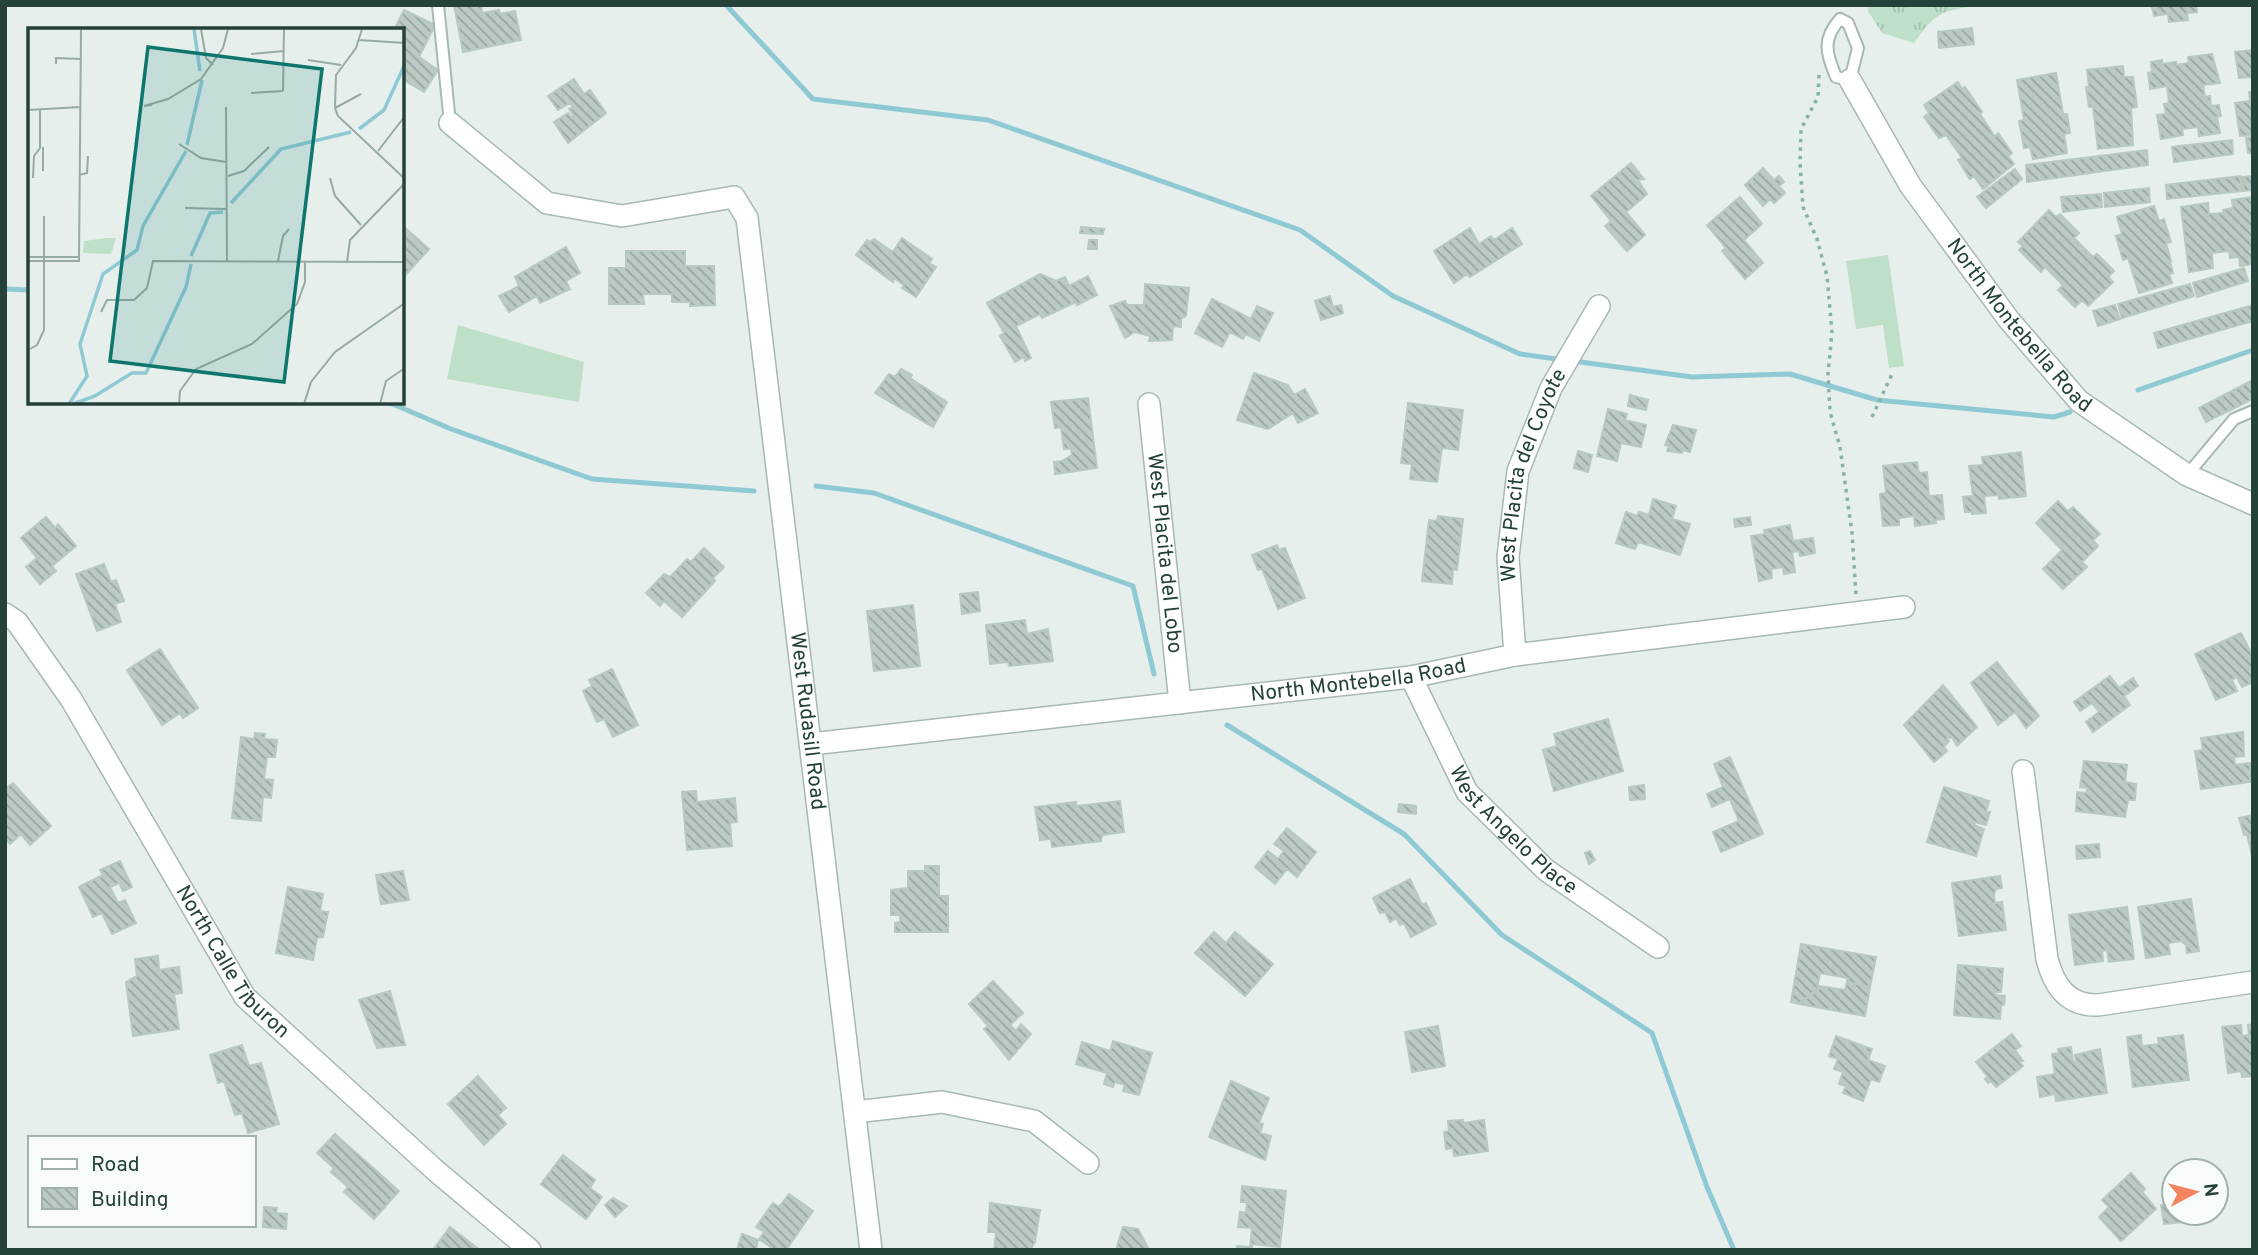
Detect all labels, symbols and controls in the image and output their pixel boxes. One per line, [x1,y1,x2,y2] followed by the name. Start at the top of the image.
[28,28,404,404] inset map
[1940,233,2097,419] street label: North Montebella Road
[1494,364,1573,583] street label: West Placita del Coyote
[1141,452,1188,655] street label: West Placita del Lobo
[783,631,832,812] street label: West Rudasill Road
[1249,652,1469,708] street label: North Montebella Road
[1443,761,1582,901] street label: West Angelo Place
[169,881,295,1045] street label: North Calle Tiburon
[28,1136,256,1227] legend
[91,1152,140,1179] text: Road
[2160,1157,2230,1227] north arrow
[2197,1182,2223,1198] text: N
[91,1187,169,1214] text: Building

